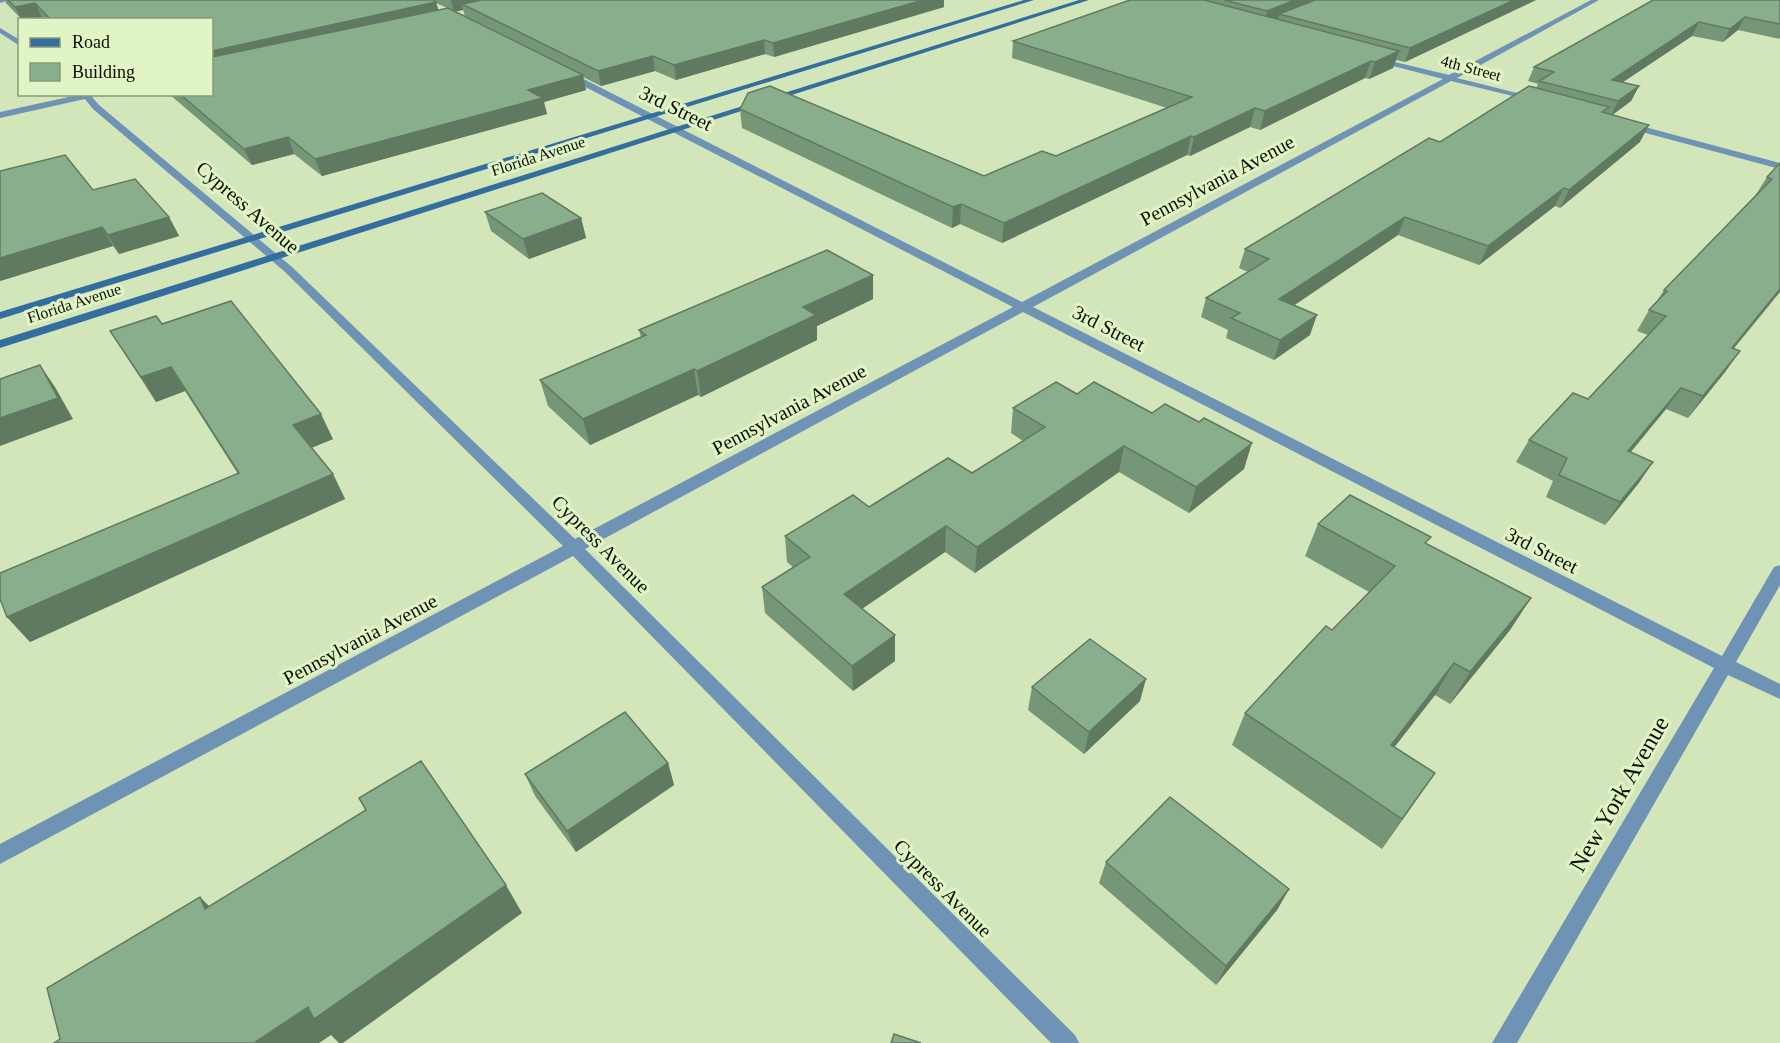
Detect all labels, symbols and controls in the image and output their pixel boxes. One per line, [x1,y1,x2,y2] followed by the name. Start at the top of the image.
[18,18,213,96] legend
[72,32,110,52] text: Road
[1439,52,1504,84] street label: 4th Street
[72,62,135,82] text: Building
[636,81,716,135] street label: 3rd Street
[1136,130,1298,231] street label: Pennsylvania Avenue
[489,133,587,179] street label: Florida Avenue
[191,156,304,258] street label: Cypress Avenue
[25,280,123,326] street label: Florida Avenue
[1069,300,1149,356] street label: 3rd Street
[708,359,870,460] street label: Pennsylvania Avenue
[547,491,654,598] street label: Cypress Avenue
[1502,522,1582,578] street label: 3rd Street
[279,589,441,690] street label: Pennsylvania Avenue
[1564,712,1674,876] street label: New York Avenue
[889,835,996,942] street label: Cypress Avenue

